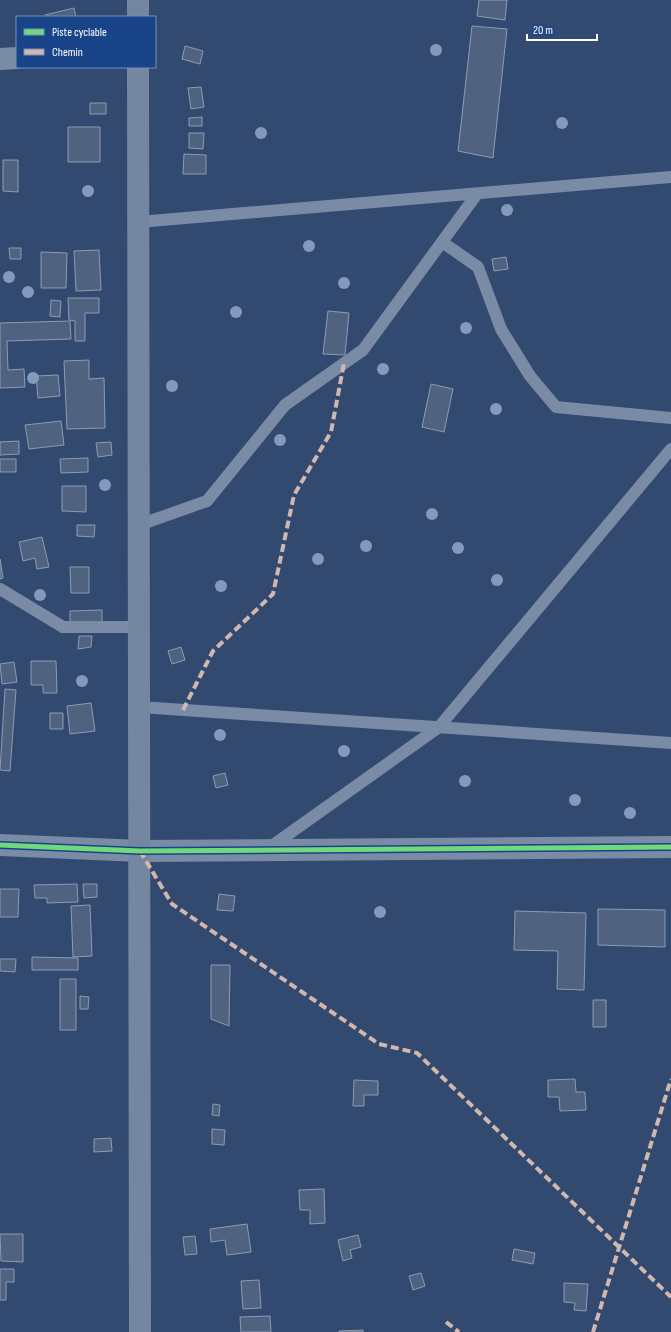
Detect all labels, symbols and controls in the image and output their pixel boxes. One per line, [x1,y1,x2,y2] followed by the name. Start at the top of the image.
[16,16,156,68] legend
[527,16,597,42] scale bar
[533,23,553,38] text: 20 m
[52,25,107,40] text: Piste cyclable
[52,45,83,60] text: Chemin

